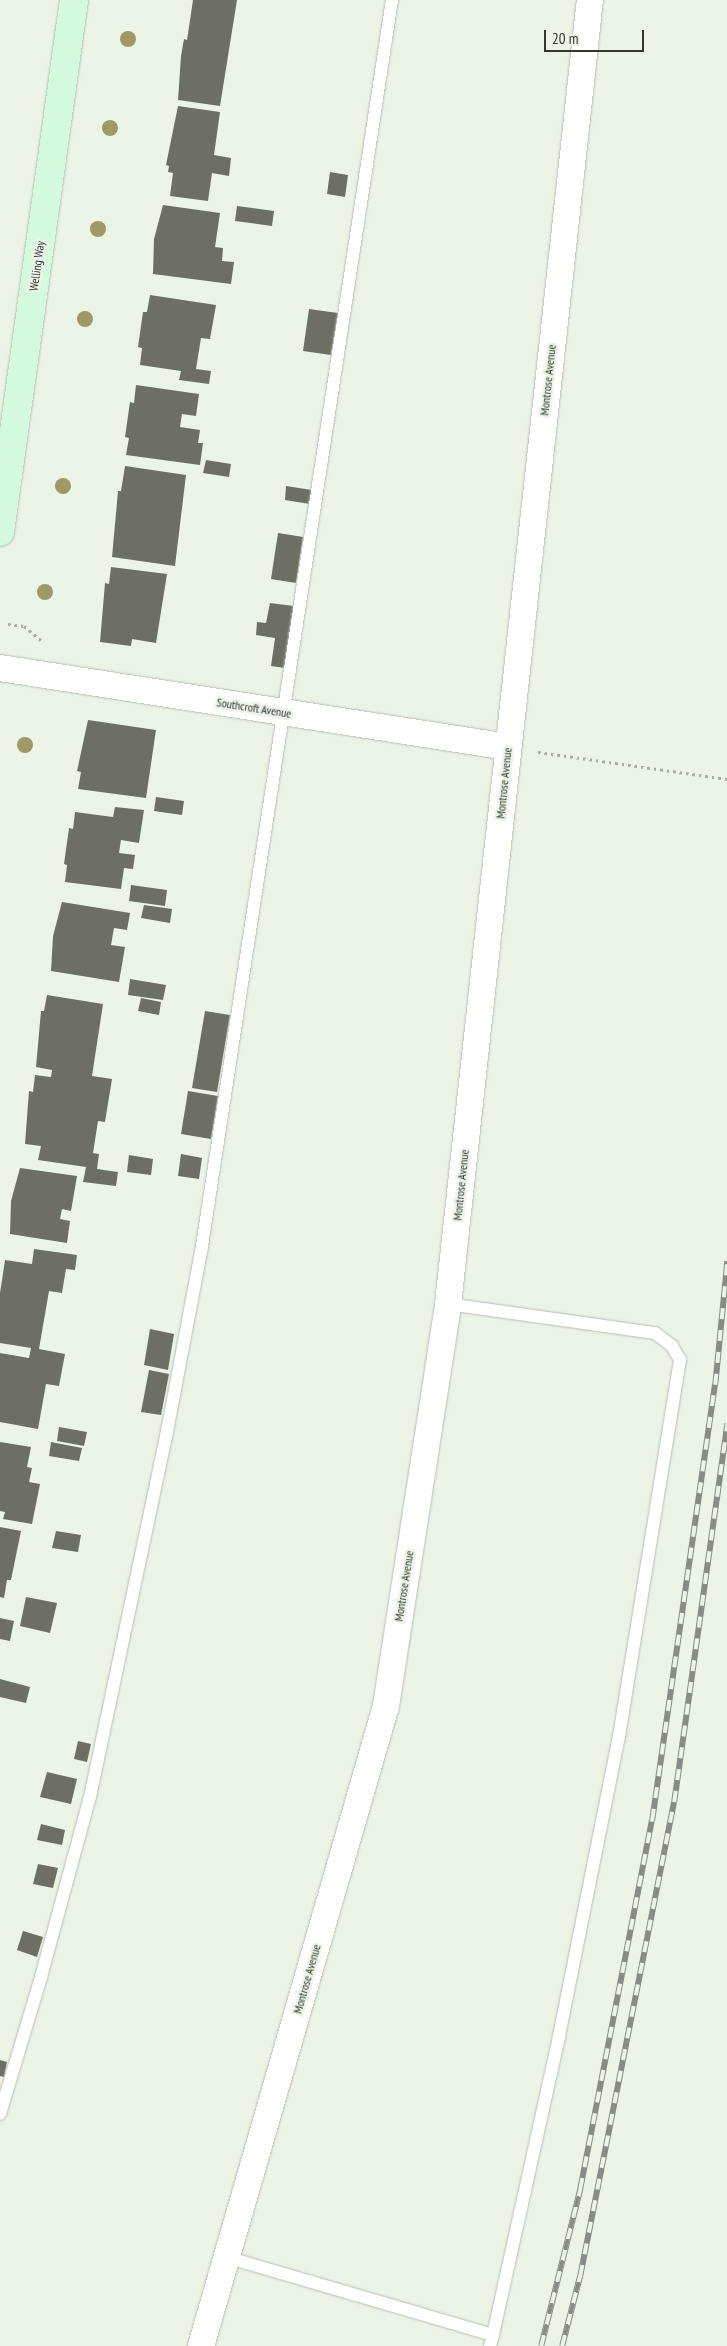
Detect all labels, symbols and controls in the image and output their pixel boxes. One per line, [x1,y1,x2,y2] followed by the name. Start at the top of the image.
[547,20,647,52] scale bar
[552,29,578,48] text: 20 m
[26,240,48,292] street label: Welling Way
[537,344,559,416] street label: Montrose Avenue
[215,695,293,721] street label: Southcroft Avenue
[493,747,515,819] street label: Montrose Avenue
[450,1149,472,1221] street label: Montrose Avenue
[391,1549,417,1623] street label: Montrose Avenue
[290,1943,324,2015] street label: Montrose Avenue

